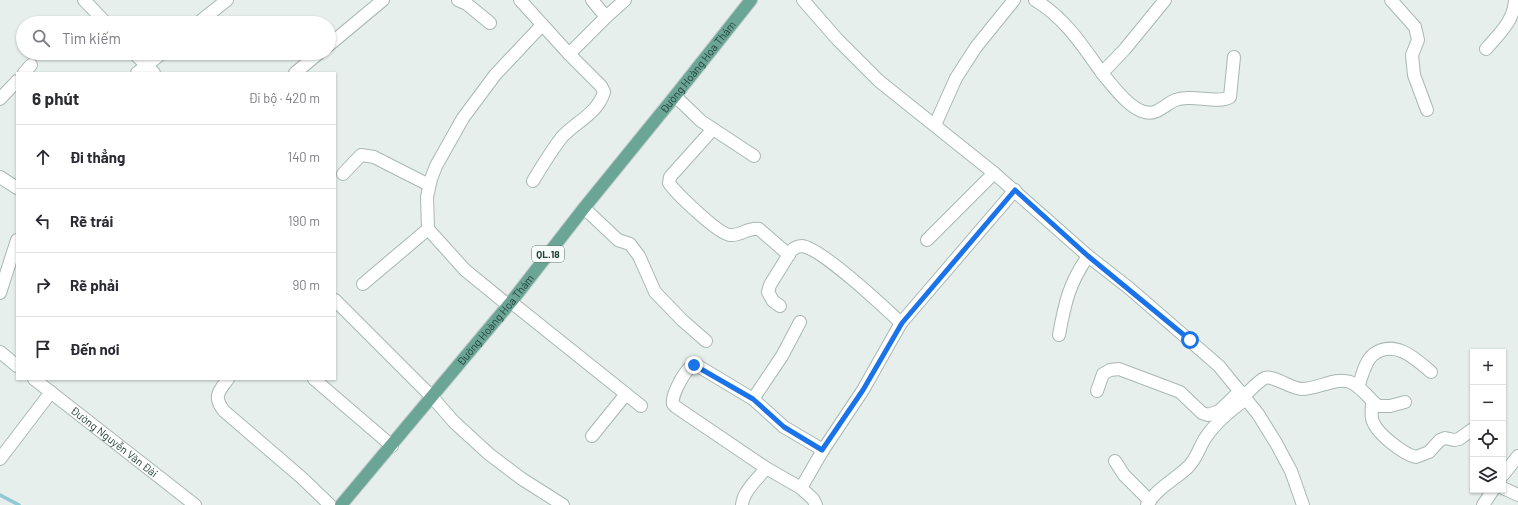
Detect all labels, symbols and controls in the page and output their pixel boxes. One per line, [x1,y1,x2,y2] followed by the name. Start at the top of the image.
[16,16,336,60] search box
[657,18,738,115] street label: Đường Hoàng Hoa Thám
[30,27,52,49] icon: search
[62,29,121,47] text: Tìm kiếm
[32,88,79,108] text: 6 phút
[248,90,320,106] text: Đi bộ · 420 m
[32,146,54,168] icon: ahead
[70,148,125,166] text: Đi thẳng
[288,149,320,165] text: 140 m
[32,210,54,232] icon: left
[70,212,113,230] text: Rẽ trái
[288,213,320,229] text: 190 m
[532,246,564,262] road number: QL.18
[454,271,536,368] street label: Đường Hoàng Hoa Thám
[32,274,54,296] icon: right
[70,276,119,294] text: Rẽ phải
[293,277,320,293] text: 90 m
[1181,331,1199,349] route start
[32,338,54,360] icon: arrive
[70,340,120,358] text: Đến nơi
[1470,349,1506,493] map controls
[1470,349,1506,385] button: +
[685,356,703,374] route end
[1470,385,1506,421] button: −
[69,403,161,480] street label: Đường Nguyễn Văn Đài
[1470,421,1506,457] button: locate
[1470,457,1506,493] button: layers

